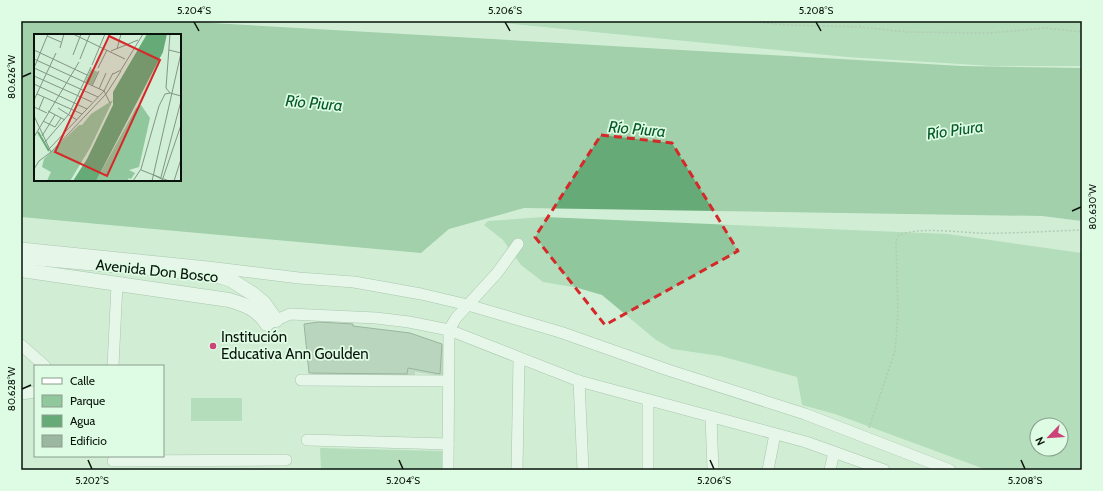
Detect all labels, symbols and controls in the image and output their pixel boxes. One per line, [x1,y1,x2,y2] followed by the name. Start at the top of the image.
[177,4,211,17] text: 5.204°S
[488,4,522,17] text: 5.206°S
[799,4,833,17] text: 5.208°S
[34,34,181,181] inset map
[5,55,18,99] text: 80.626°W
[285,91,343,115] water label: Río Piura
[608,117,666,141] water label: Río Piura
[925,117,985,143] water label: Río Piura
[1086,184,1099,230] text: 80.630°W
[95,256,219,286] street label: Avenida Don Bosco
[221,328,369,363] place label: Institución Educativa Ann Goulden
[208,341,218,351] marker: Institución Educativa Ann Goulden
[34,365,164,457] legend
[5,366,18,411] text: 80.628°W
[70,373,95,388] text: Calle
[70,393,105,408] text: Parque
[70,413,96,428] text: Agua
[1029,417,1069,457] north arrow
[70,433,107,448] text: Edificio
[1032,435,1048,448] text: N
[75,474,109,487] text: 5.202°S
[386,474,420,487] text: 5.204°S
[697,474,731,487] text: 5.206°S
[1008,474,1042,487] text: 5.208°S

